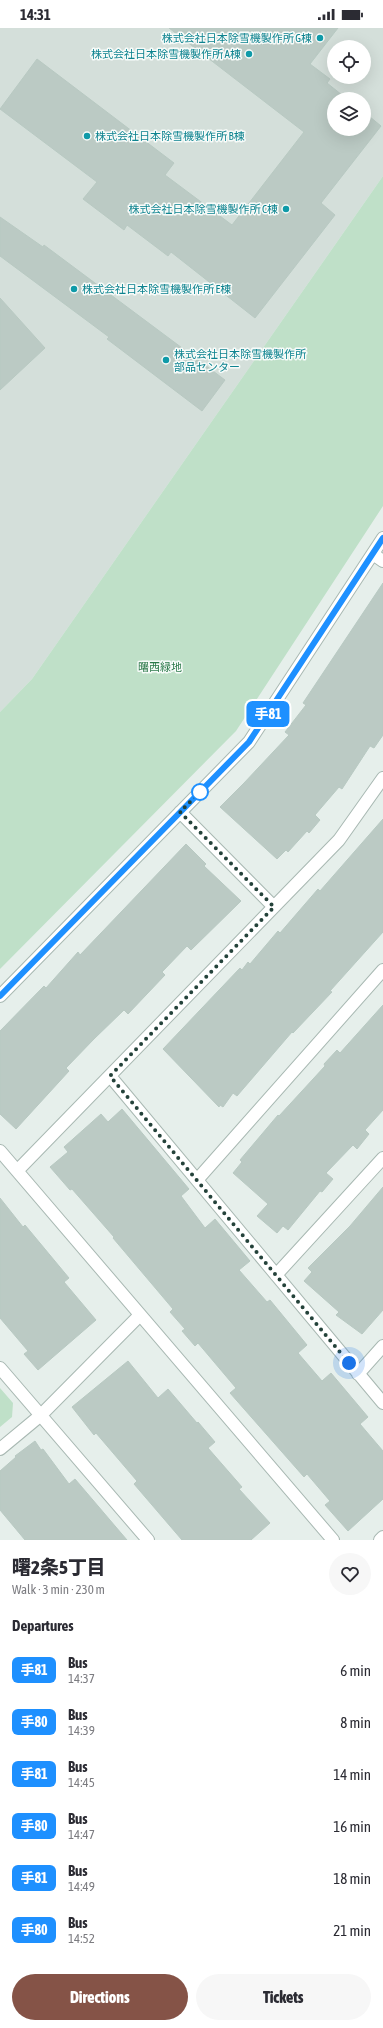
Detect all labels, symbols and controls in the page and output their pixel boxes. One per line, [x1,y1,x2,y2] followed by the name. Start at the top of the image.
[20,6,51,23] text: 14:31
[162,32,312,44] place label: 株式会社日本除雪機製作所 G棟
[315,33,325,43] marker: 株式会社日本除雪機製作所 G棟
[327,40,371,136] map controls
[327,40,371,84] button: locate
[91,48,241,60] place label: 株式会社日本除雪機製作所 A棟
[244,49,254,59] marker: 株式会社日本除雪機製作所 A棟
[327,92,371,136] button: layers
[95,130,245,142] place label: 株式会社日本除雪機製作所 B棟
[82,131,92,141] marker: 株式会社日本除雪機製作所 B棟
[129,203,278,215] place label: 株式会社日本除雪機製作所 C棟
[281,204,291,214] marker: 株式会社日本除雪機製作所 C棟
[82,283,231,295] place label: 株式会社日本除雪機製作所 E棟
[69,284,79,294] marker: 株式会社日本除雪機製作所 E棟
[174,348,307,373] place label: 株式会社日本除雪機製作所 部品センター
[161,355,171,365] marker: 株式会社日本除雪機製作所 部品センター
[138,661,182,673] park label: 曙西緑地
[245,701,291,727] line badge: 手81
[254,706,282,722] text: 手81
[191,783,209,801] unlabelled marker
[339,1353,359,1373] your location
[329,1553,371,1595] button: heart
[12,1556,106,1578] text: 曙2条5丁目
[12,1582,105,1597] text: Walk · 3 min · 230 m
[12,1617,74,1634] text: Departures
[68,1654,88,1671] text: Bus
[20,1662,48,1678] text: 手81
[340,1662,371,1679] text: 6 min
[68,1671,95,1686] text: 14:37
[68,1706,88,1723] text: Bus
[20,1714,48,1730] text: 手80
[340,1714,371,1731] text: 8 min
[68,1723,95,1738] text: 14:39
[68,1758,88,1775] text: Bus
[20,1766,48,1782] text: 手81
[333,1766,371,1783] text: 14 min
[68,1775,95,1790] text: 14:45
[68,1810,88,1827] text: Bus
[20,1818,48,1834] text: 手80
[333,1818,371,1835] text: 16 min
[68,1827,95,1842] text: 14:47
[68,1862,88,1879] text: Bus
[20,1870,48,1886] text: 手81
[333,1870,371,1887] text: 18 min
[68,1879,95,1894] text: 14:49
[68,1914,88,1931] text: Bus
[20,1922,48,1938] text: 手80
[333,1922,371,1939] text: 21 min
[68,1931,95,1946] text: 14:52
[12,1974,188,2020] button: Directions
[196,1974,371,2020] button: Tickets

